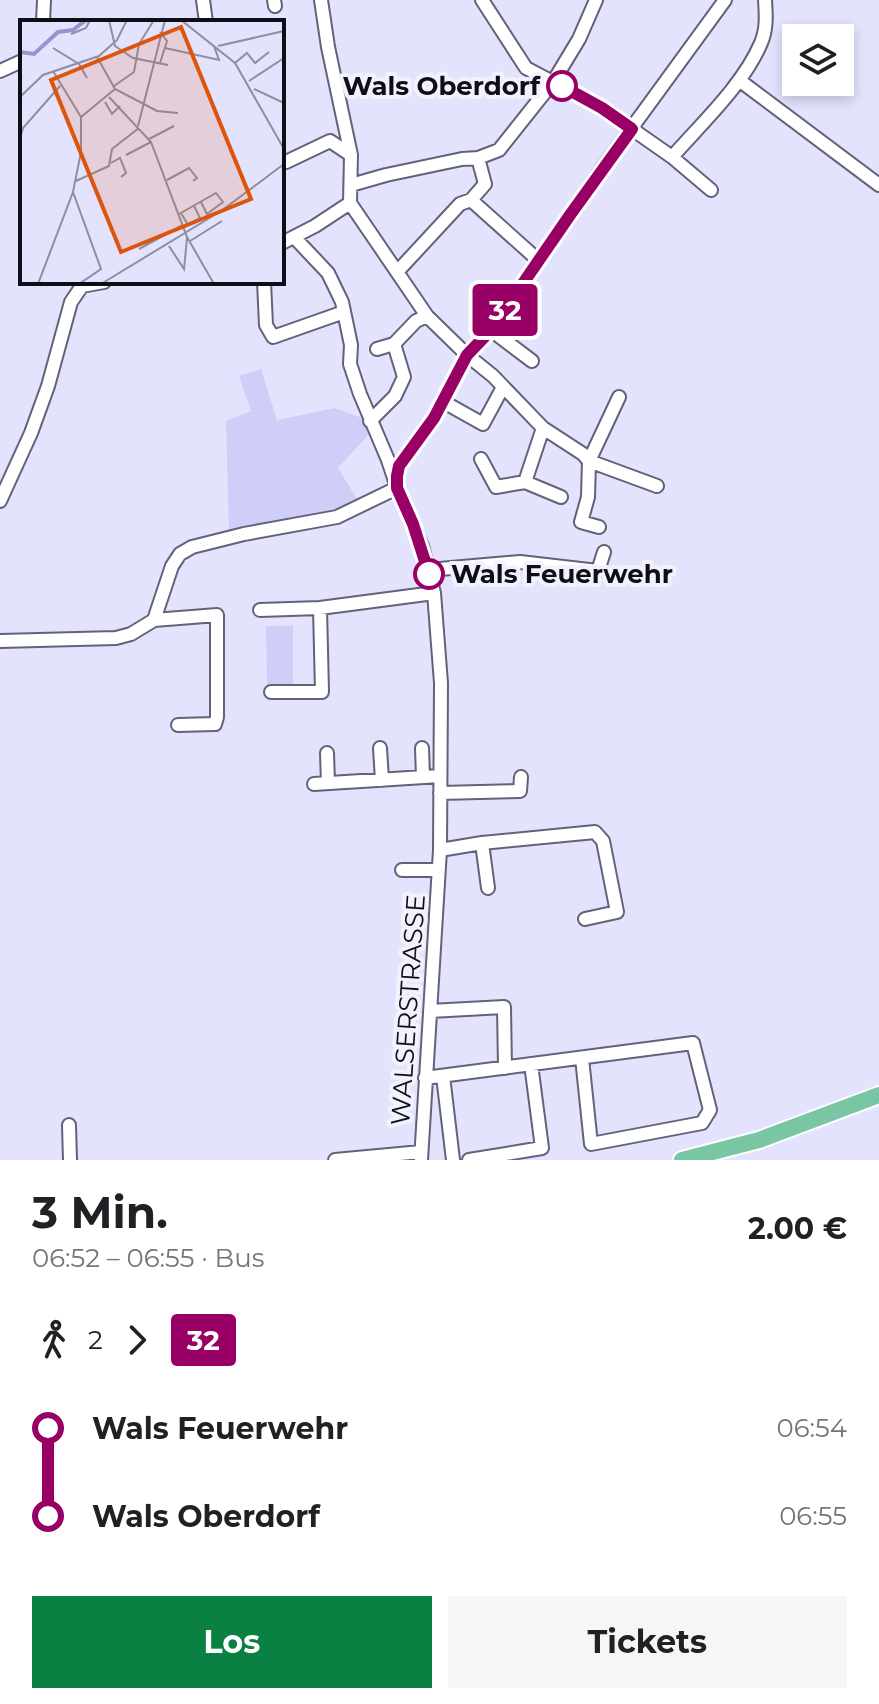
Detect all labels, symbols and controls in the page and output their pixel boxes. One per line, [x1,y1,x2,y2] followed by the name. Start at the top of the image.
[20,20,284,284] inset map
[782,24,854,96] map controls
[782,24,854,96] button: layers
[343,70,541,102] place label: Wals Oberdorf
[547,71,577,101] marker: Wals Oberdorf
[469,284,541,336] line badge: 32
[489,293,521,327] text: 32
[451,558,673,590] place label: Wals Feuerwehr
[414,559,444,589] marker: Wals Feuerwehr
[384,893,432,1127] street label: WALSERSTRASSE
[32,1185,168,1239] text: 3 Min.
[748,1210,847,1247] text: 2.00 €
[32,1242,264,1274] text: 06:52 – 06:55 · Bus
[32,1318,76,1362] icon: walk
[115,1318,159,1362] icon: forward
[187,1323,220,1357] text: 32
[88,1324,103,1356] text: 2
[92,1410,348,1447] text: Wals Feuerwehr
[777,1412,847,1444] text: 06:54
[92,1498,320,1535] text: Wals Oberdorf
[779,1500,847,1532] text: 06:55
[32,1596,432,1688] button: Los
[448,1596,847,1688] button: Tickets

